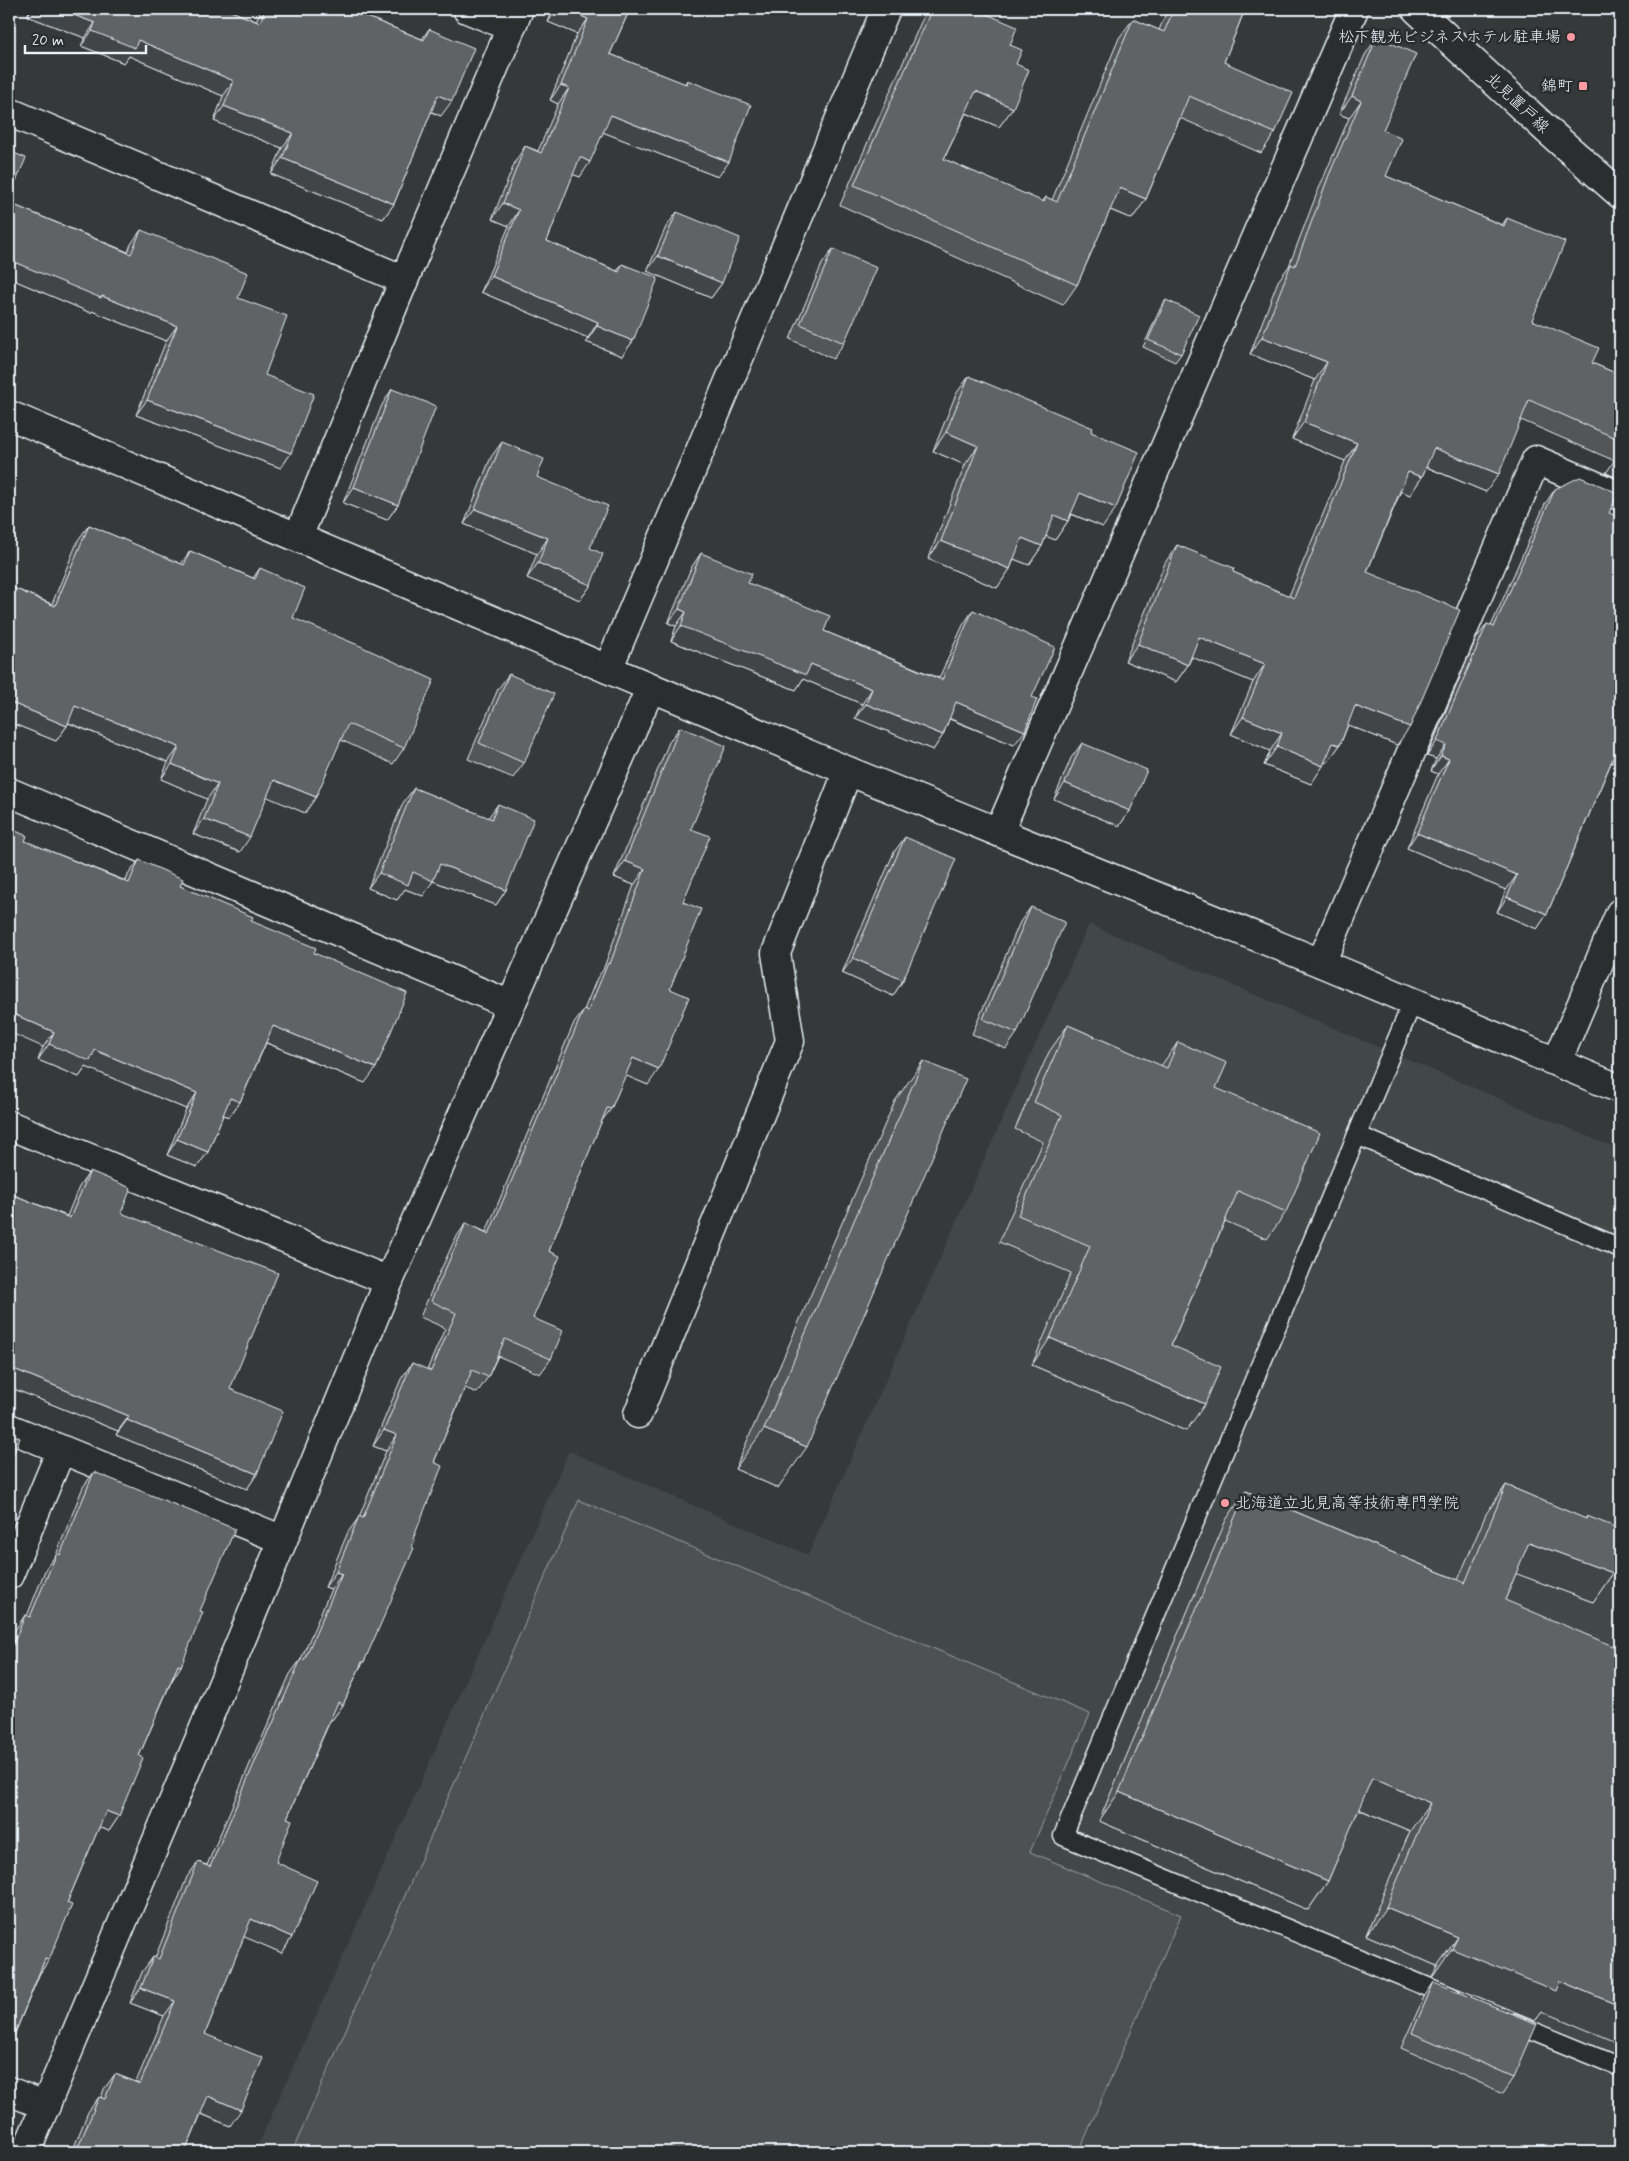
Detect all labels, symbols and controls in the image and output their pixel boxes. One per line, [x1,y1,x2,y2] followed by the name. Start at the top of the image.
[25,22,146,54] scale bar
[1338,27,1561,48] place label: 松下観光ビジネスホテル駐車場
[32,31,64,51] text: 20 m
[1565,31,1577,43] marker: 松下観光ビジネスホテル駐車場
[1481,68,1553,138] street label: 北見置戸線
[1541,76,1573,97] place label: 錦町
[1577,80,1589,92] marker: 錦町
[1235,1493,1459,1514] place label: 北海道立北見高等技術専門学院
[1219,1497,1231,1509] marker: 北海道立北見高等技術専門学院

